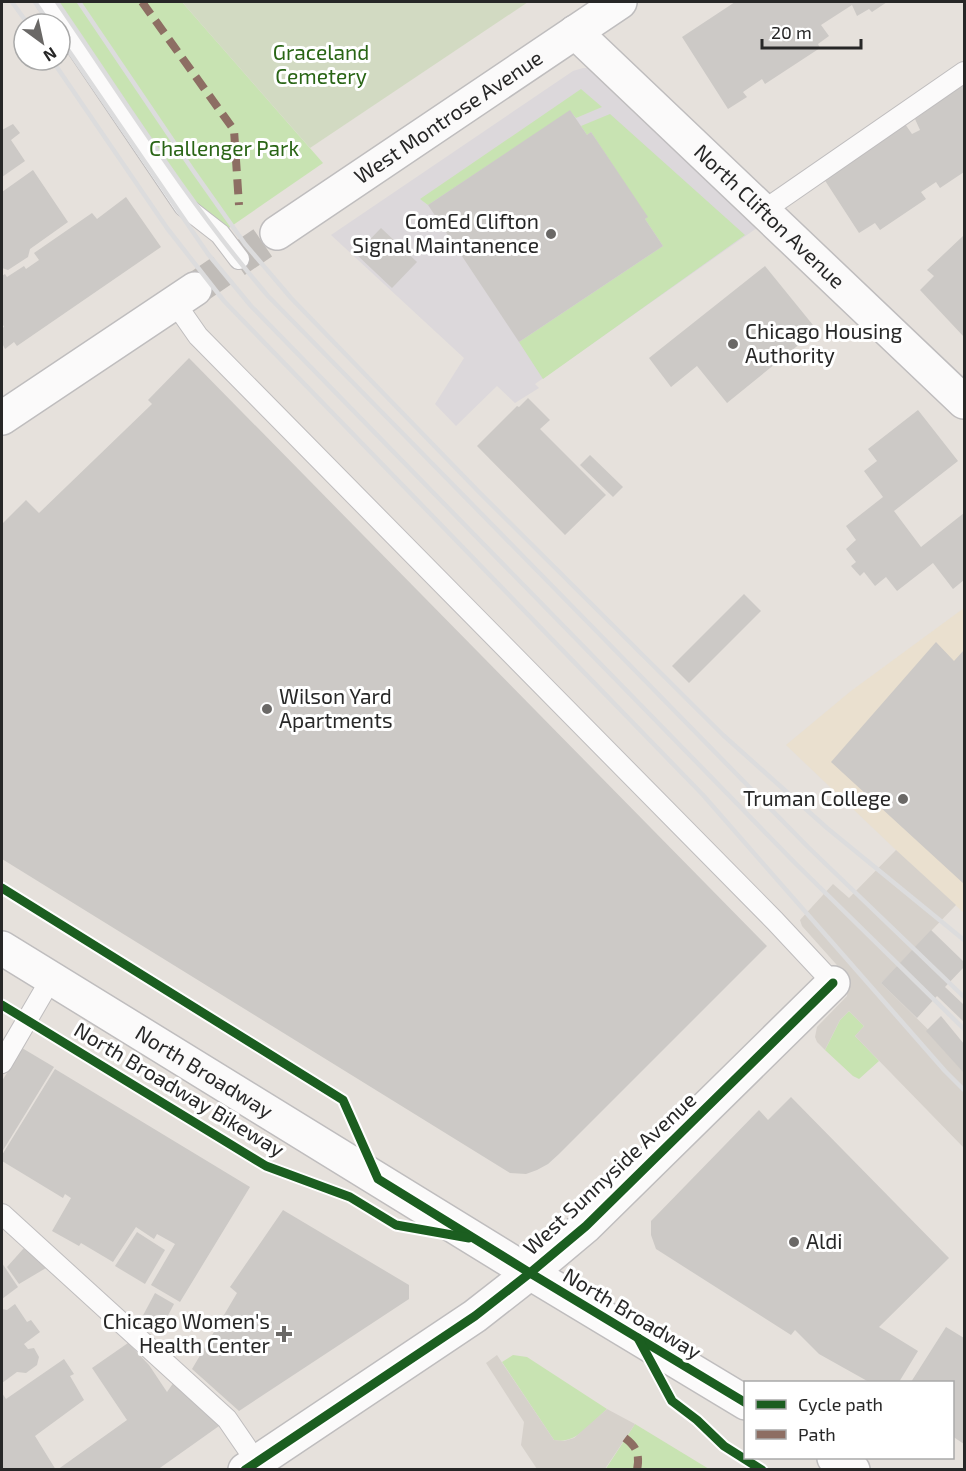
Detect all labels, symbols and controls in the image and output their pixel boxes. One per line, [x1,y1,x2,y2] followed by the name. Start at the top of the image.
[12,12,72,72] north arrow
[762,12,861,50] scale bar
[771,21,812,43] text: 20 m
[273,39,369,88] park label: Graceland Cemetery
[40,44,60,66] text: N
[349,44,547,188] street label: West Montrose Avenue
[149,135,299,160] park label: Challenger Park
[690,138,851,293] street label: North Clifton Avenue
[352,208,539,257] place label: ComEd Clifton Signal Maintanence
[544,227,558,241] marker: ComEd Clifton Signal Maintanence
[745,318,902,367] place label: Chicago Housing Authority
[726,337,740,351] marker: Chicago Housing Authority
[279,683,393,732] place label: Wilson Yard Apartments
[260,702,274,716] marker: Wilson Yard Apartments
[743,785,891,810] place label: Truman College
[896,792,910,806] marker: Truman College
[70,1016,289,1161] street label: North Broadway Bikeway
[131,1019,278,1123] street label: North Broadway
[517,1086,701,1260] street label: West Sunnyside Avenue
[806,1228,843,1253] place label: Aldi
[787,1235,801,1249] marker: Aldi
[559,1262,706,1364] street label: North Broadway
[103,1308,271,1357] place label: Chicago Women's Health Center
[275,1325,293,1343] marker: Chicago Women's Health Center
[744,1381,954,1459] legend
[798,1393,883,1415] text: Cycle path
[798,1423,836,1445] text: Path

